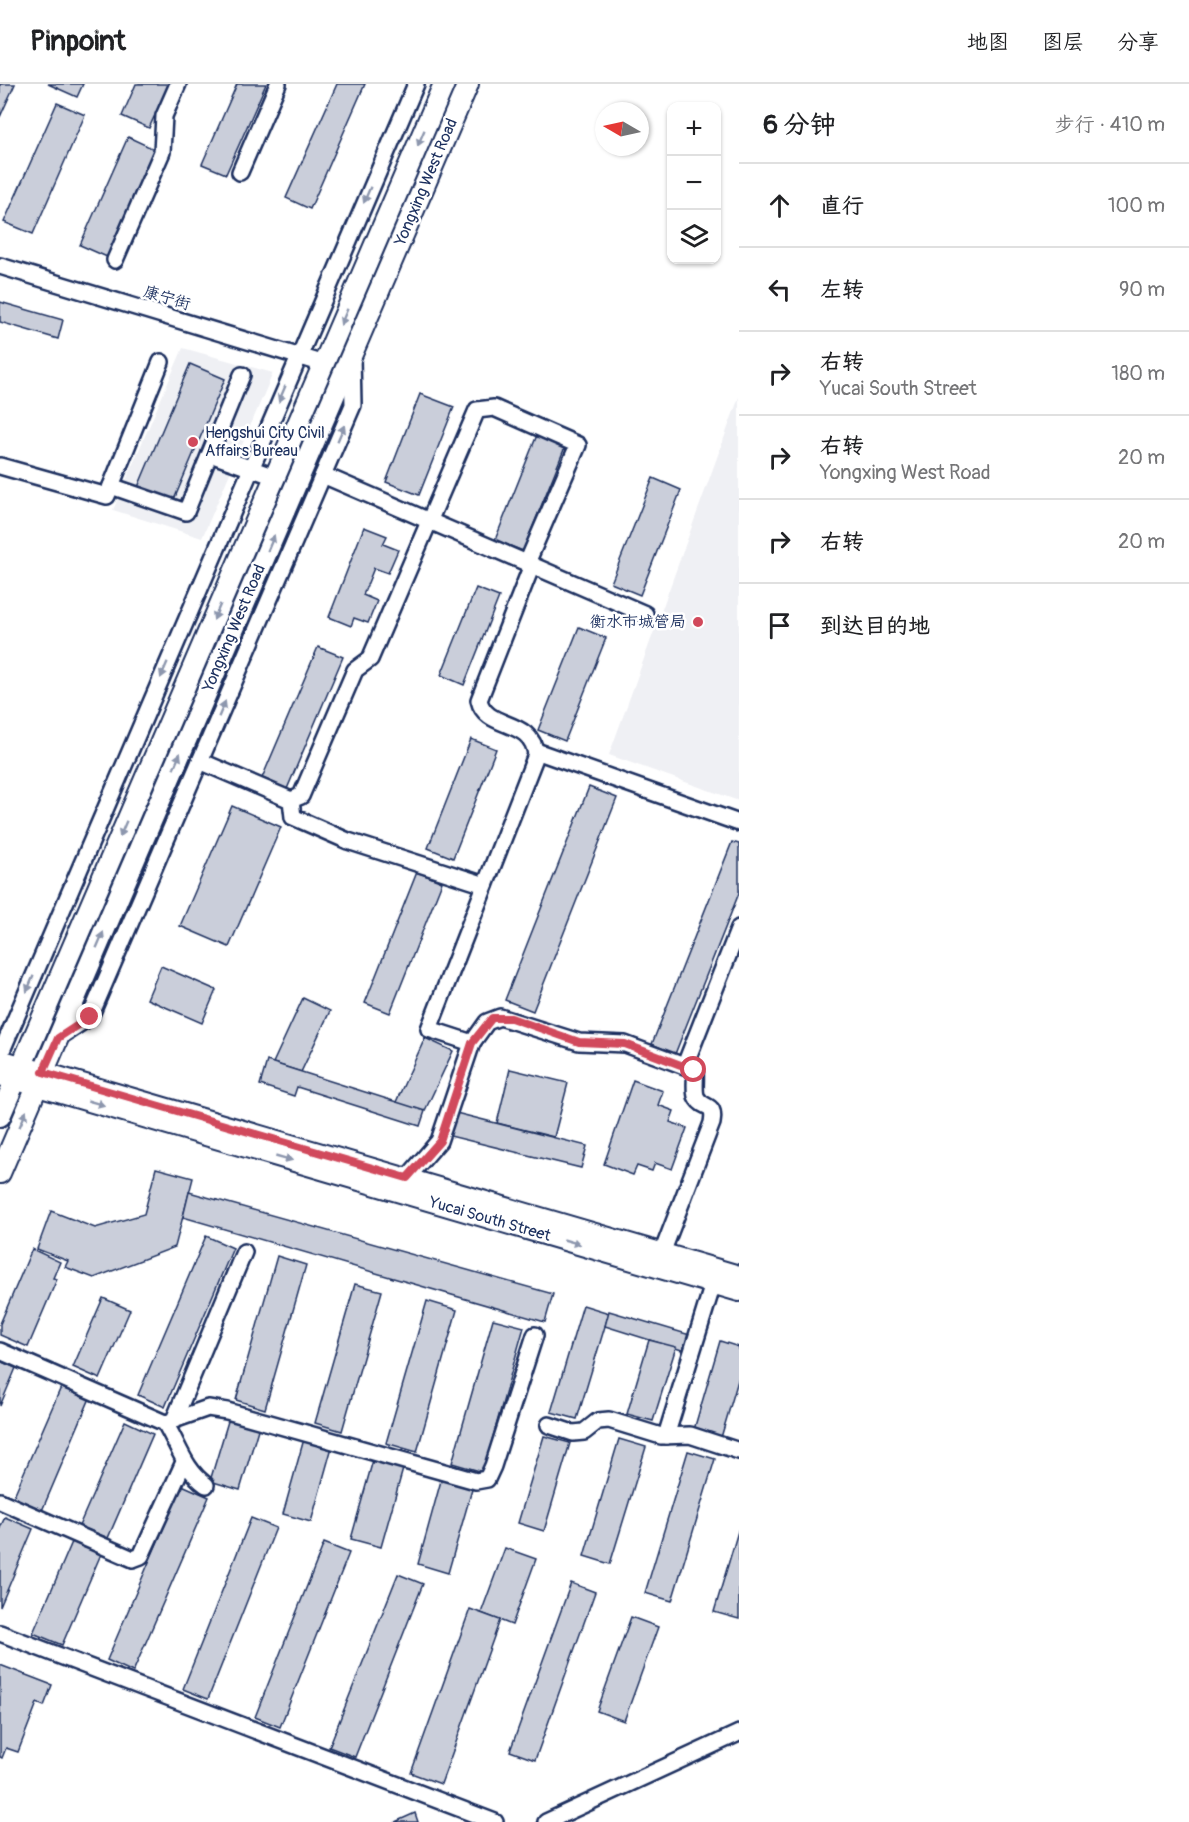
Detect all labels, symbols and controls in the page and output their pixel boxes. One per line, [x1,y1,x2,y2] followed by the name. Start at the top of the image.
[30,24,126,59] text: Pinpoint
[967,29,1009,56] text: 地图
[1042,29,1084,56] text: 图层
[1117,29,1159,56] text: 分享
[595,102,649,156] north arrow
[667,102,721,264] map controls
[667,102,721,156] button: +
[763,109,836,141] text: 6 分钟
[1055,112,1165,137] text: 步行 · 410 m
[390,115,462,250] street label: Yongxing West Road
[416,129,426,147] one-way arrow
[667,156,721,210] button: −
[362,186,371,204] one-way arrow
[763,189,796,222] icon: ahead
[820,192,864,220] text: 直行
[1108,193,1165,218] text: 100 m
[667,210,721,264] button: layers
[763,273,796,306] icon: left
[820,276,864,304] text: 左转
[1119,277,1165,302] text: 90 m
[141,281,193,315] street label: 康宁街
[339,308,349,326] one-way arrow
[820,348,864,376] text: 右转
[763,357,796,390] icon: right
[1111,361,1165,386] text: 180 m
[820,376,977,401] text: Yucai South Street
[277,385,287,403] one-way arrow
[205,423,325,461] place label: Hengshui City Civil Affairs Bureau
[336,424,346,442] one-way arrow
[820,432,864,460] text: 右转
[186,435,200,449] marker: Hengshui City Civil Affairs Bureau
[763,441,796,474] icon: right
[1118,445,1165,470] text: 20 m
[820,460,991,485] text: Yongxing West Road
[763,525,796,558] icon: right
[820,528,864,556] text: 右转
[1118,529,1165,554] text: 20 m
[267,534,276,552] one-way arrow
[198,561,270,696] street label: Yongxing West Road
[212,603,222,621] one-way arrow
[763,609,796,642] icon: arrive
[590,612,686,632] place label: 衡水市城管局
[820,612,930,640] text: 到达目的地
[691,615,705,629] marker: 衡水市城管局
[160,661,169,678] one-way arrow
[218,700,227,718] one-way arrow
[172,751,182,769] one-way arrow
[119,821,128,838] one-way arrow
[96,931,105,949] one-way arrow
[25,975,34,993] one-way arrow
[76,1003,102,1029] route end
[680,1056,706,1082] route start
[88,1099,106,1108] one-way arrow
[19,1110,28,1128] one-way arrow
[275,1154,293,1163] one-way arrow
[426,1192,554,1246] street label: Yucai South Street
[563,1238,581,1247] one-way arrow

